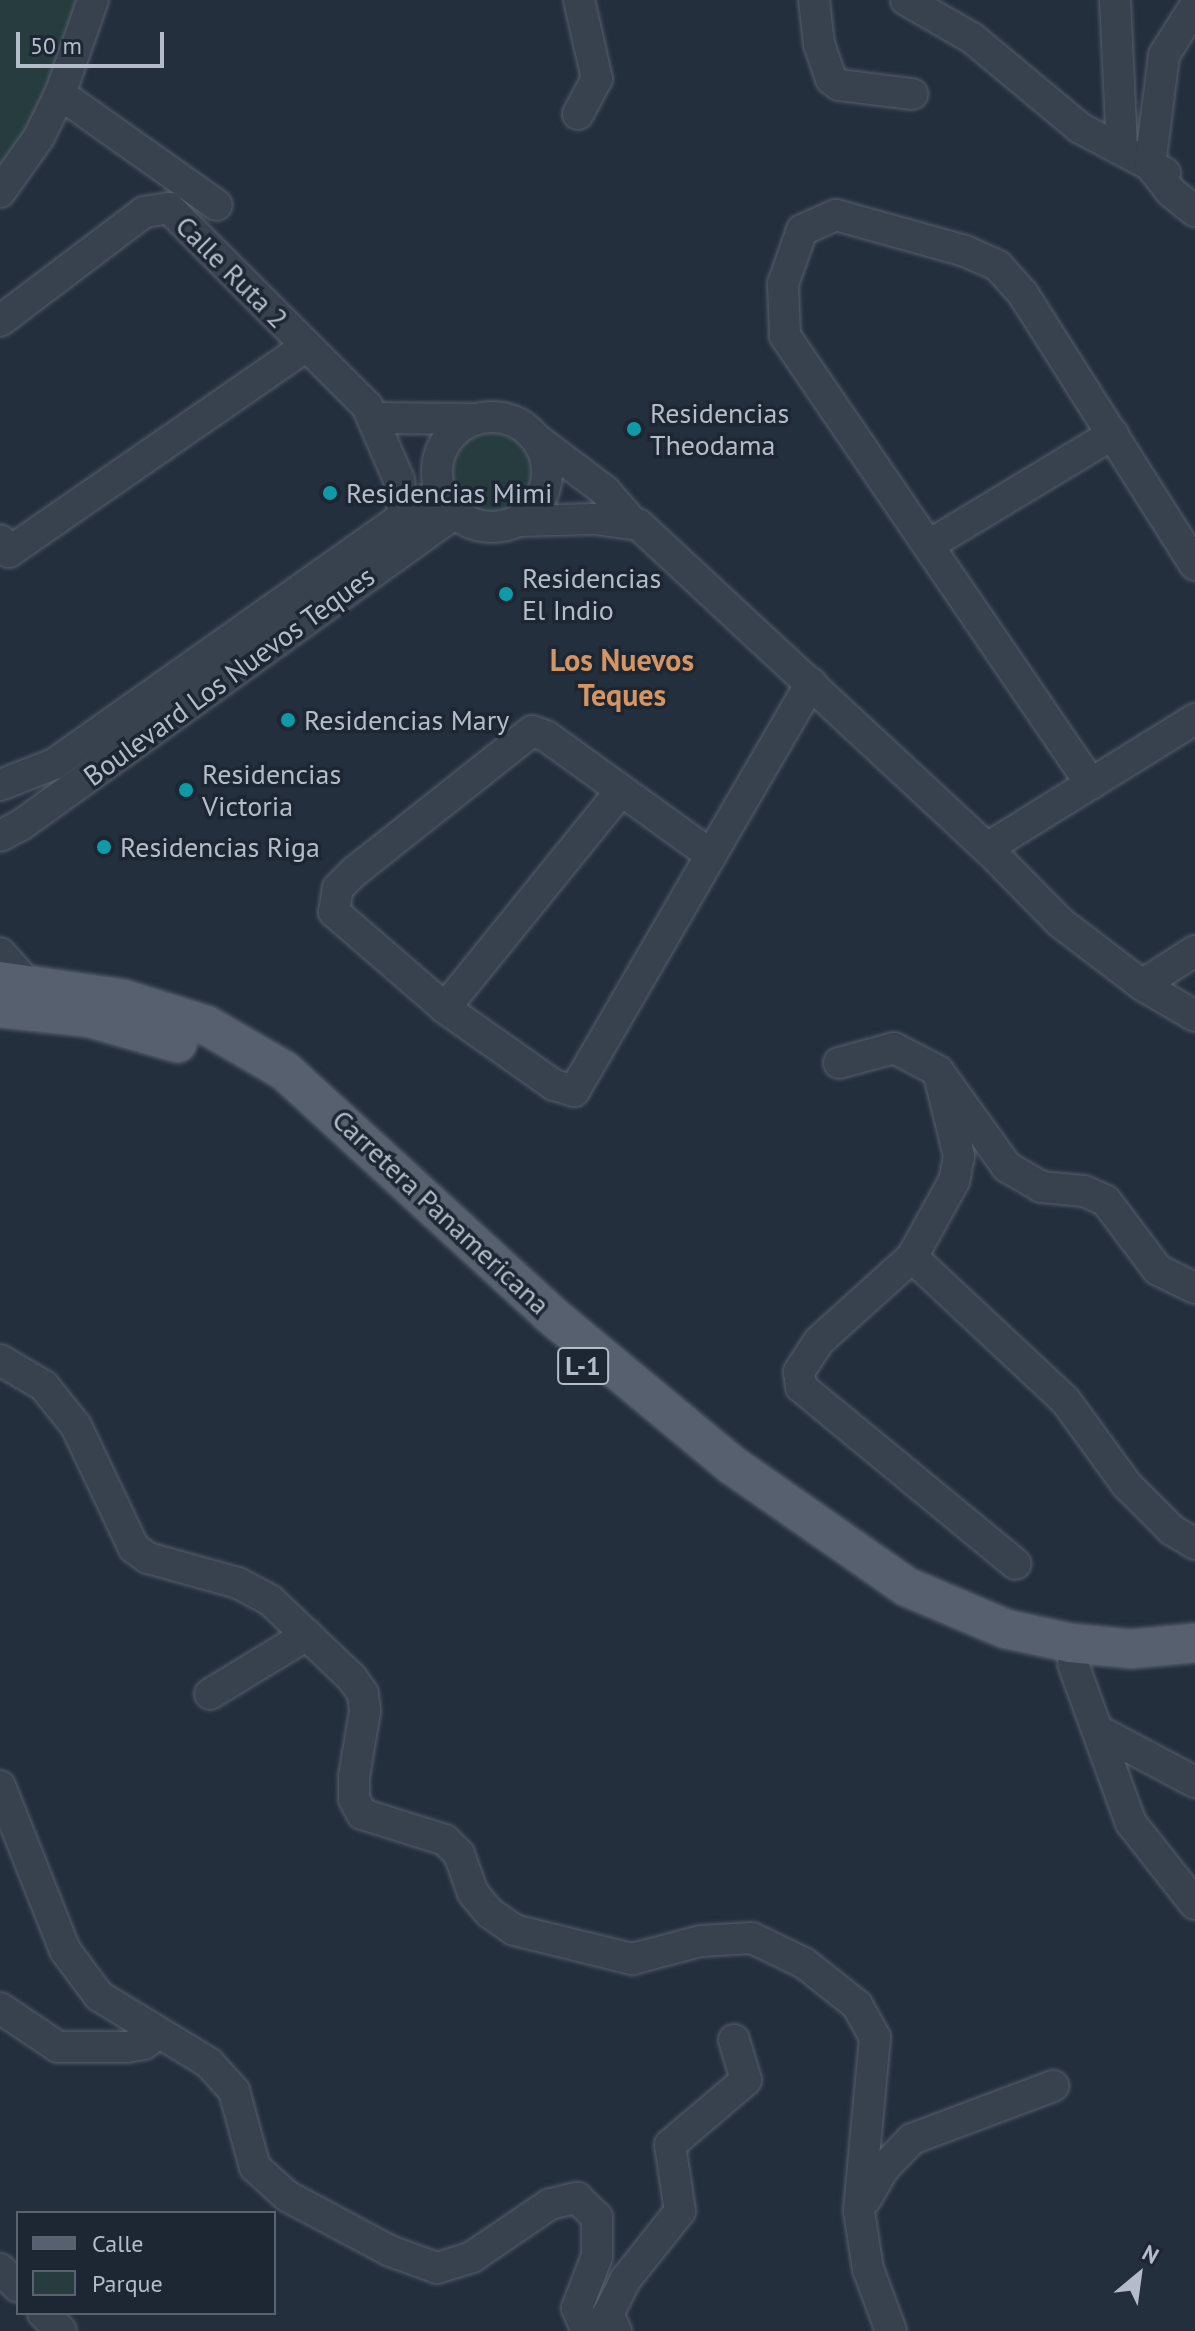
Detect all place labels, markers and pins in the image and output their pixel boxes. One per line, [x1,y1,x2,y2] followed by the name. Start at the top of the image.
[650,396,789,462] place label: Residencias Theodama
[625,420,643,438] marker: Residencias Theodama
[346,476,553,510] place label: Residencias Mimi
[321,484,339,502] marker: Residencias Mimi
[522,561,661,627] place label: Residencias El Indio
[497,585,515,603] marker: Residencias El Indio
[304,703,509,737] place label: Residencias Mary
[279,711,297,729] marker: Residencias Mary
[202,757,341,823] place label: Residencias Victoria
[177,781,195,799] marker: Residencias Victoria
[120,830,320,864] place label: Residencias Riga
[95,838,113,856] marker: Residencias Riga

